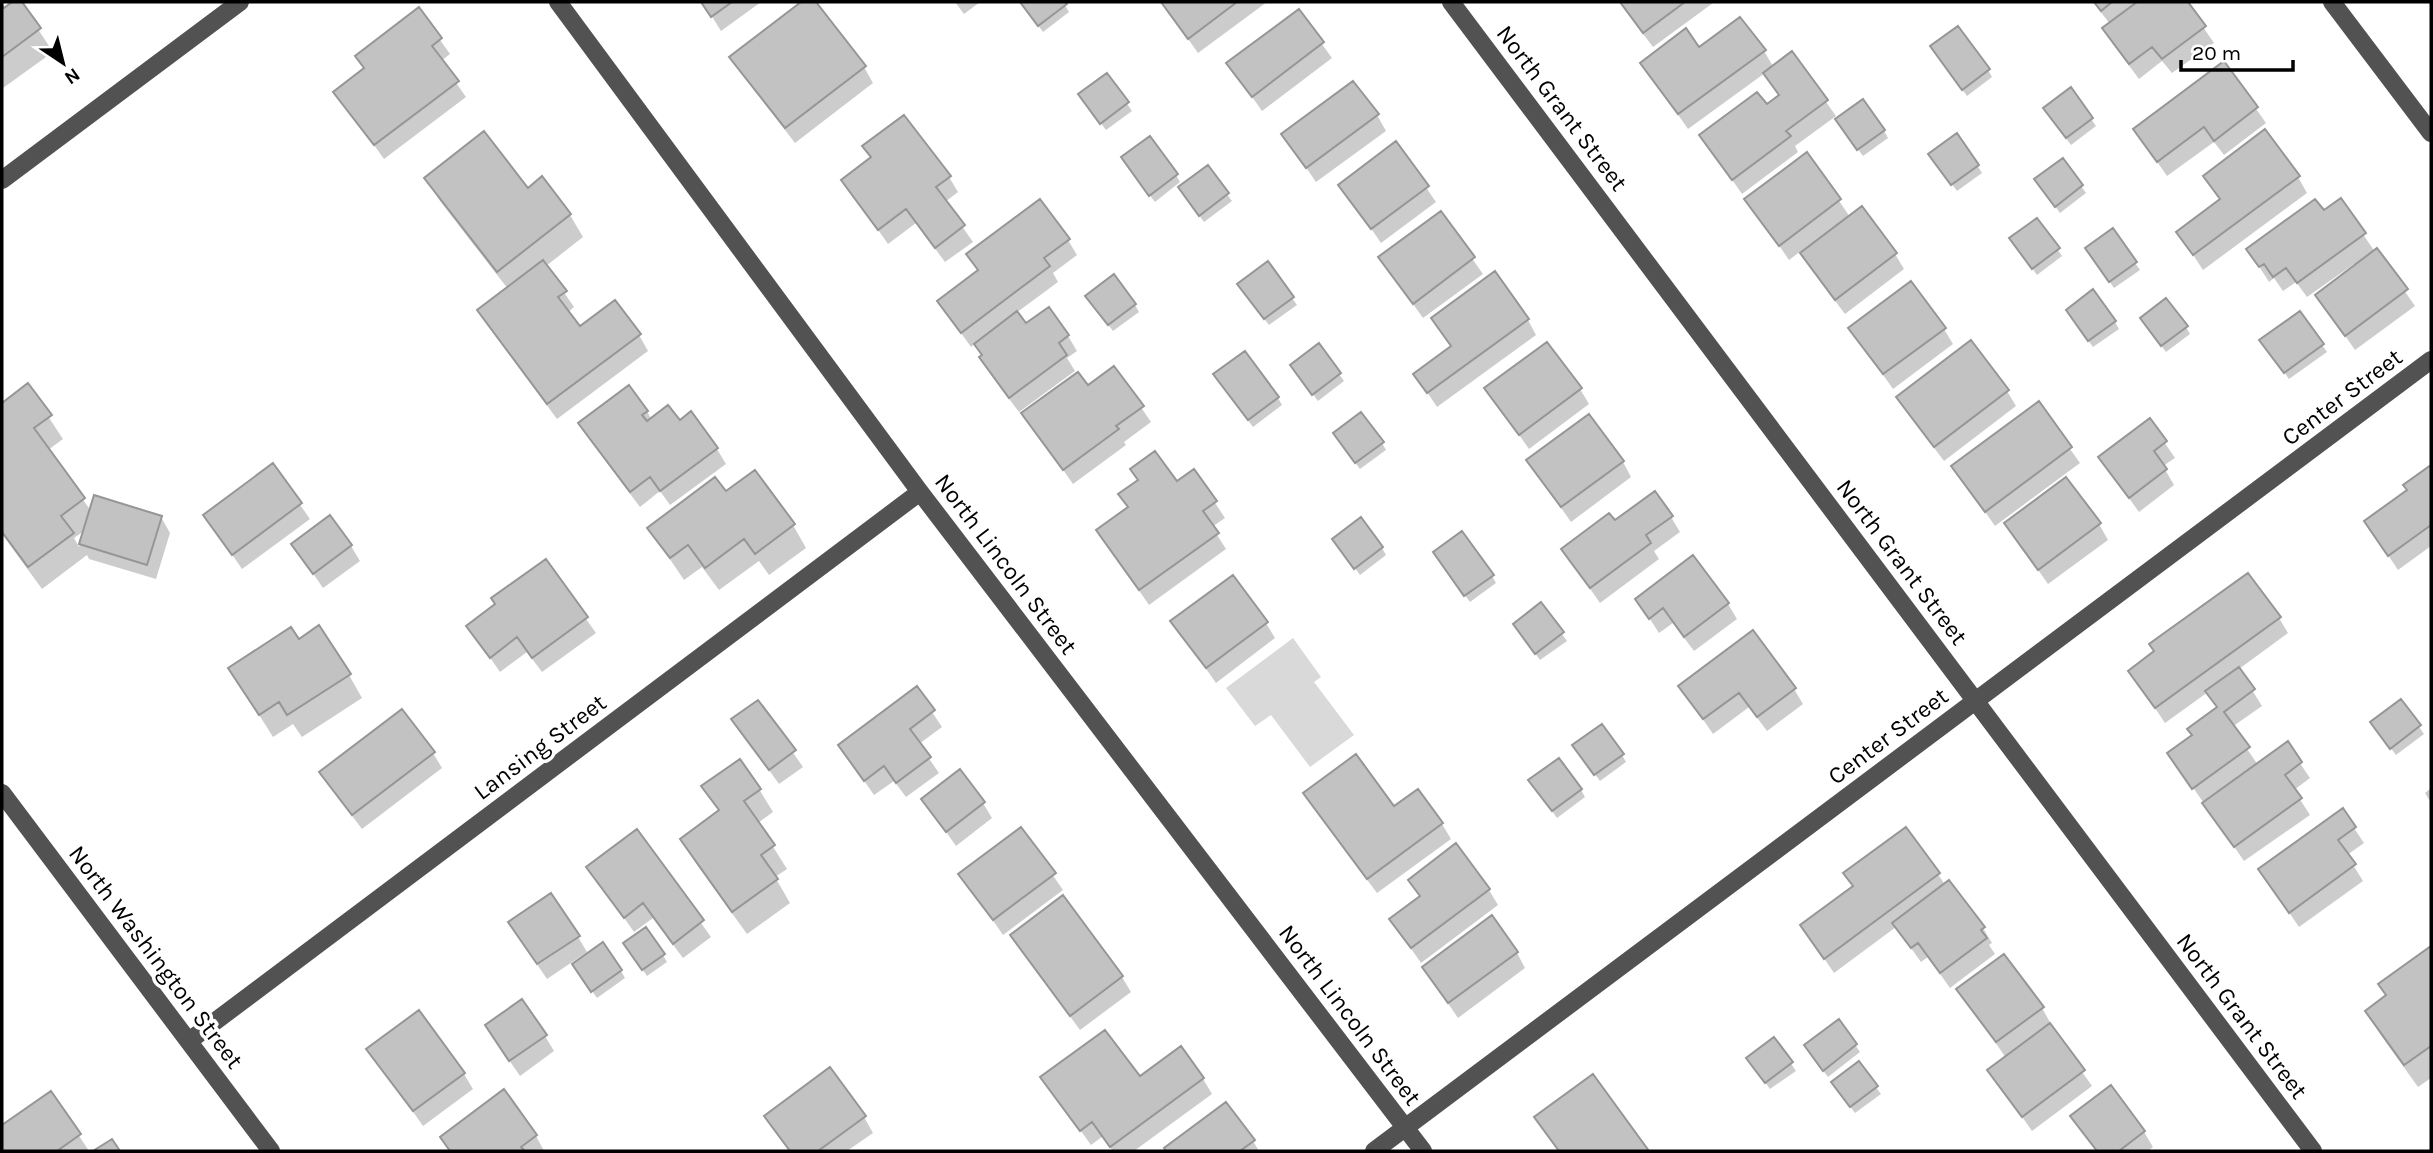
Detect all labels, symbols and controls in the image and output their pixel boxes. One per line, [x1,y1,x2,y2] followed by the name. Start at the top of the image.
[1491,20,1633,196] street label: North Grant Street
[28,28,98,98] north arrow
[2181,28,2293,72] scale bar
[2192,41,2241,65] text: 20 m
[60,63,84,89] text: N
[2276,343,2408,451] street label: Center Street
[929,468,1083,660] street label: North Lincoln Street
[1831,474,1973,650] street label: North Grant Street
[1822,682,1954,790] street label: Center Street
[468,688,612,806] street label: Lansing Street
[63,840,249,1074] street label: North Washington Street
[1273,919,1427,1111] street label: North Lincoln Street
[2171,928,2313,1104] street label: North Grant Street

